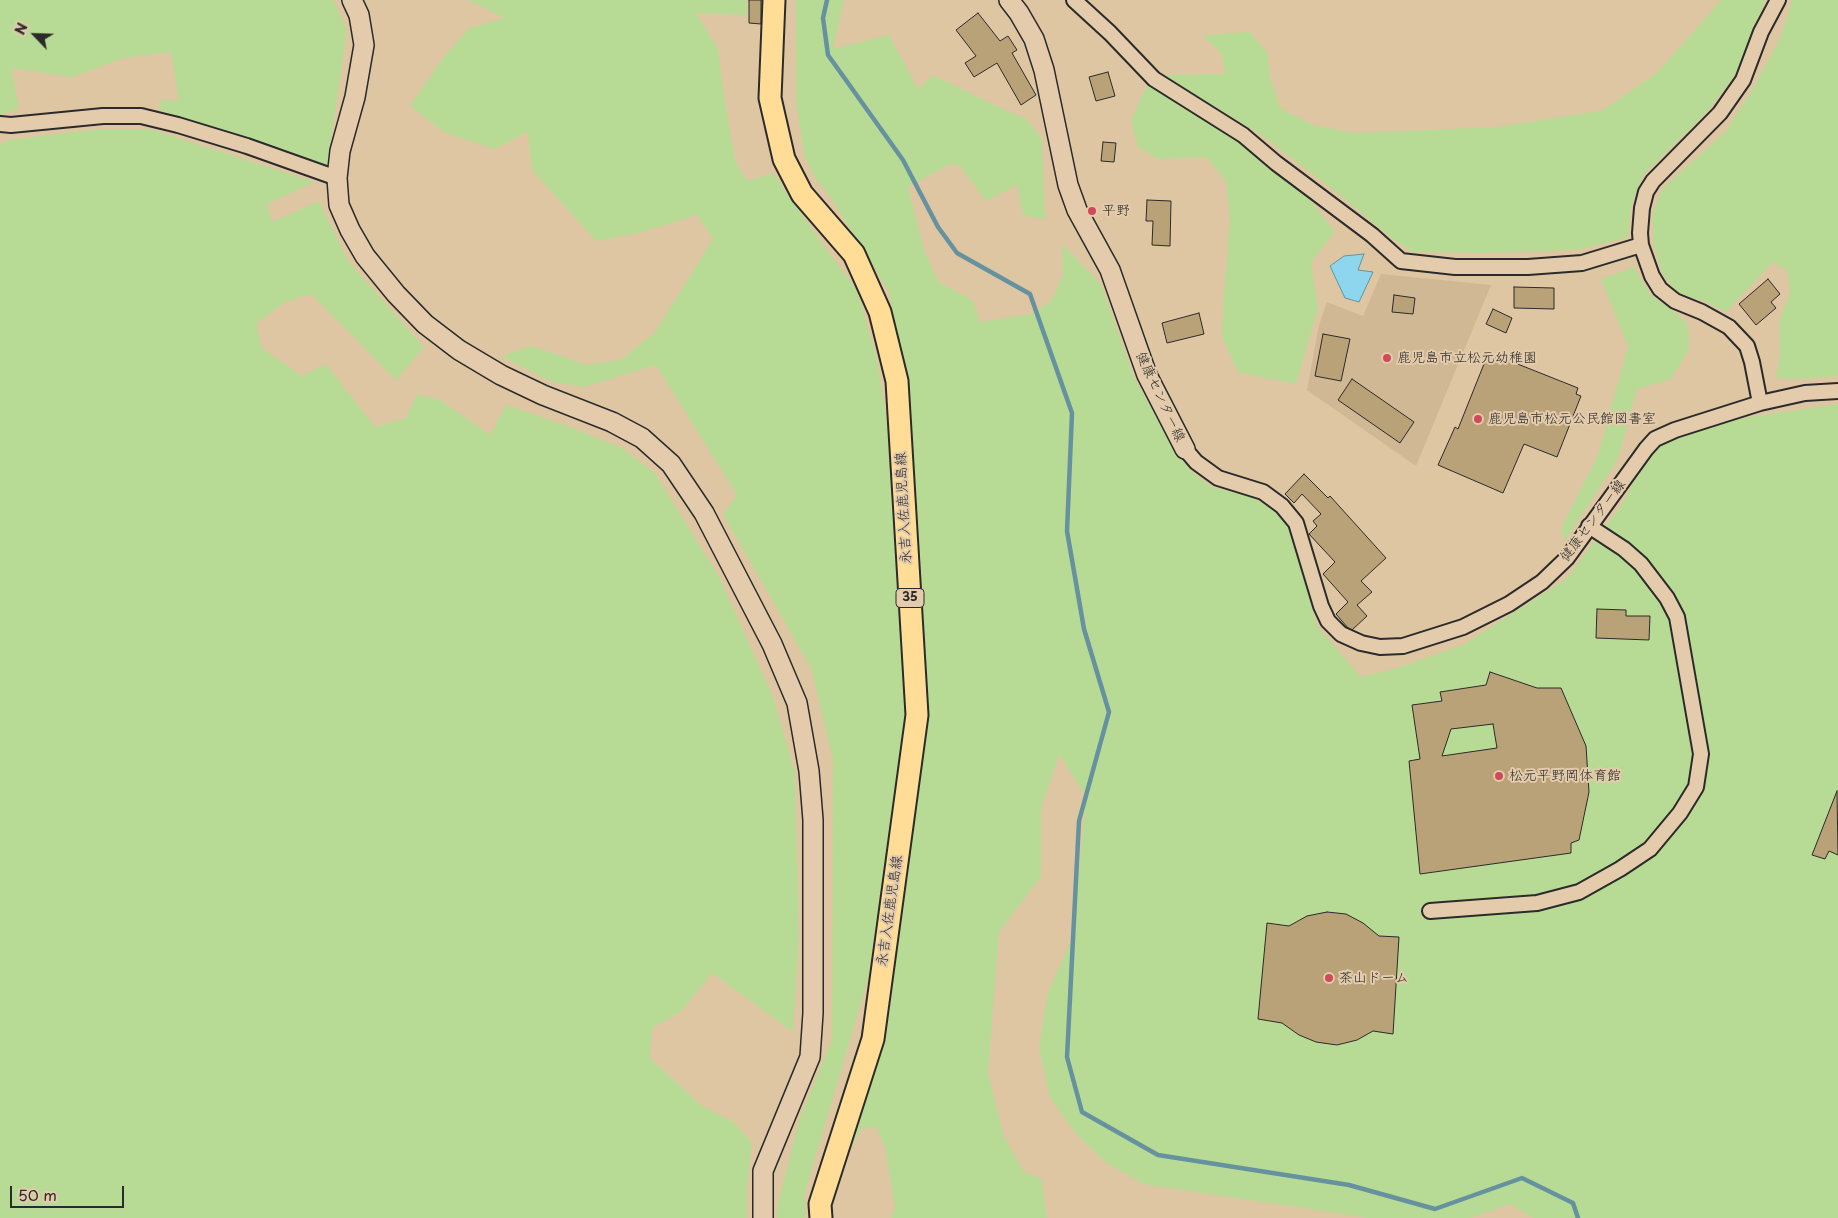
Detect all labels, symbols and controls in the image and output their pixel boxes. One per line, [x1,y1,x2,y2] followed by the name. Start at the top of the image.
[10,10,60,60] north arrow
[9,19,33,38] text: N
[1102,203,1130,219] place label: 平野
[1086,205,1098,217] marker: 平野
[1132,349,1188,445] street label: 健康センター線
[1397,350,1537,366] place label: 鹿児島市立松元幼稚園
[1381,352,1393,364] marker: 鹿児島市立松元幼稚園
[1488,411,1656,427] place label: 鹿児島市松元公民館図書室
[1472,413,1484,425] marker: 鹿児島市松元公民館図書室
[893,452,915,564] street label: 永吉入佐鹿児島線
[1557,477,1629,565] street label: 健康センター線
[896,588,924,608] road number: 35
[1509,768,1621,784] place label: 松元平野岡体育館
[1493,770,1505,782] marker: 松元平野岡体育館
[874,854,906,968] street label: 永吉入佐鹿児島線
[1339,970,1409,986] place label: 茶山ドーム
[1323,972,1335,984] marker: 茶山ドーム
[12,1176,126,1208] scale bar
[18,1183,57,1206] text: 50 m

